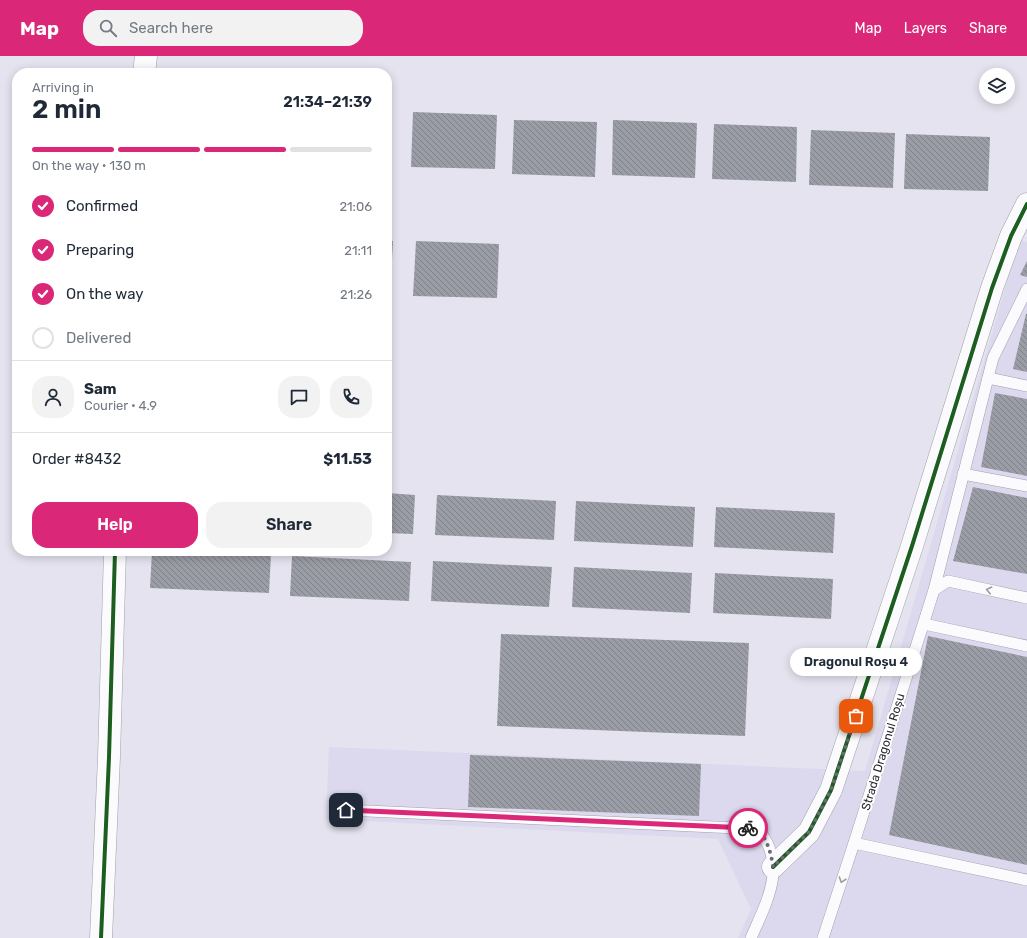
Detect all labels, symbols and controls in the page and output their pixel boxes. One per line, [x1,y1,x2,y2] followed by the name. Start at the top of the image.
[83,10,363,46] search box
[20,17,59,40] text: Map
[97,17,119,39] icon: search
[129,19,213,37] text: Search here
[855,20,882,37] text: Map
[904,20,947,37] text: Layers
[969,20,1007,37] text: Share
[979,68,1015,104] map controls
[979,68,1015,104] button: layers
[32,80,94,95] text: Arriving in
[283,93,372,111] text: 21:34–21:39
[32,94,101,125] text: 2 min
[32,158,146,173] text: On the way · 130 m
[32,195,54,217] icon: check
[66,197,138,215] text: Confirmed
[339,199,372,214] text: 21:06
[32,239,54,261] icon: check
[66,241,134,259] text: Preparing
[344,243,372,258] text: 21:11
[32,283,54,305] icon: check
[66,285,144,303] text: On the way
[340,287,372,302] text: 21:26
[66,329,131,347] text: Delivered
[32,376,74,418] button: person
[278,376,320,418] button: chat
[330,376,372,418] button: phone
[84,380,117,398] text: Sam
[84,398,157,413] text: Courier · 4.9
[32,450,121,468] text: Order #8432
[323,450,372,468] text: $11.53
[32,502,198,548] button: Help
[206,502,372,548] button: Share
[986,586,992,594] one-way arrow
[790,648,922,676] callout: Dragonul Roșu 4
[804,654,908,669] text: Dragonul Roșu 4
[859,692,907,812] street label: Strada Dragonul Roșu
[839,699,873,733] pin
[845,705,867,727] icon: bag
[329,793,363,827] pin
[335,799,357,821] icon: home
[728,808,768,848] courier
[737,817,759,839] icon: bike
[838,877,847,884] one-way arrow

